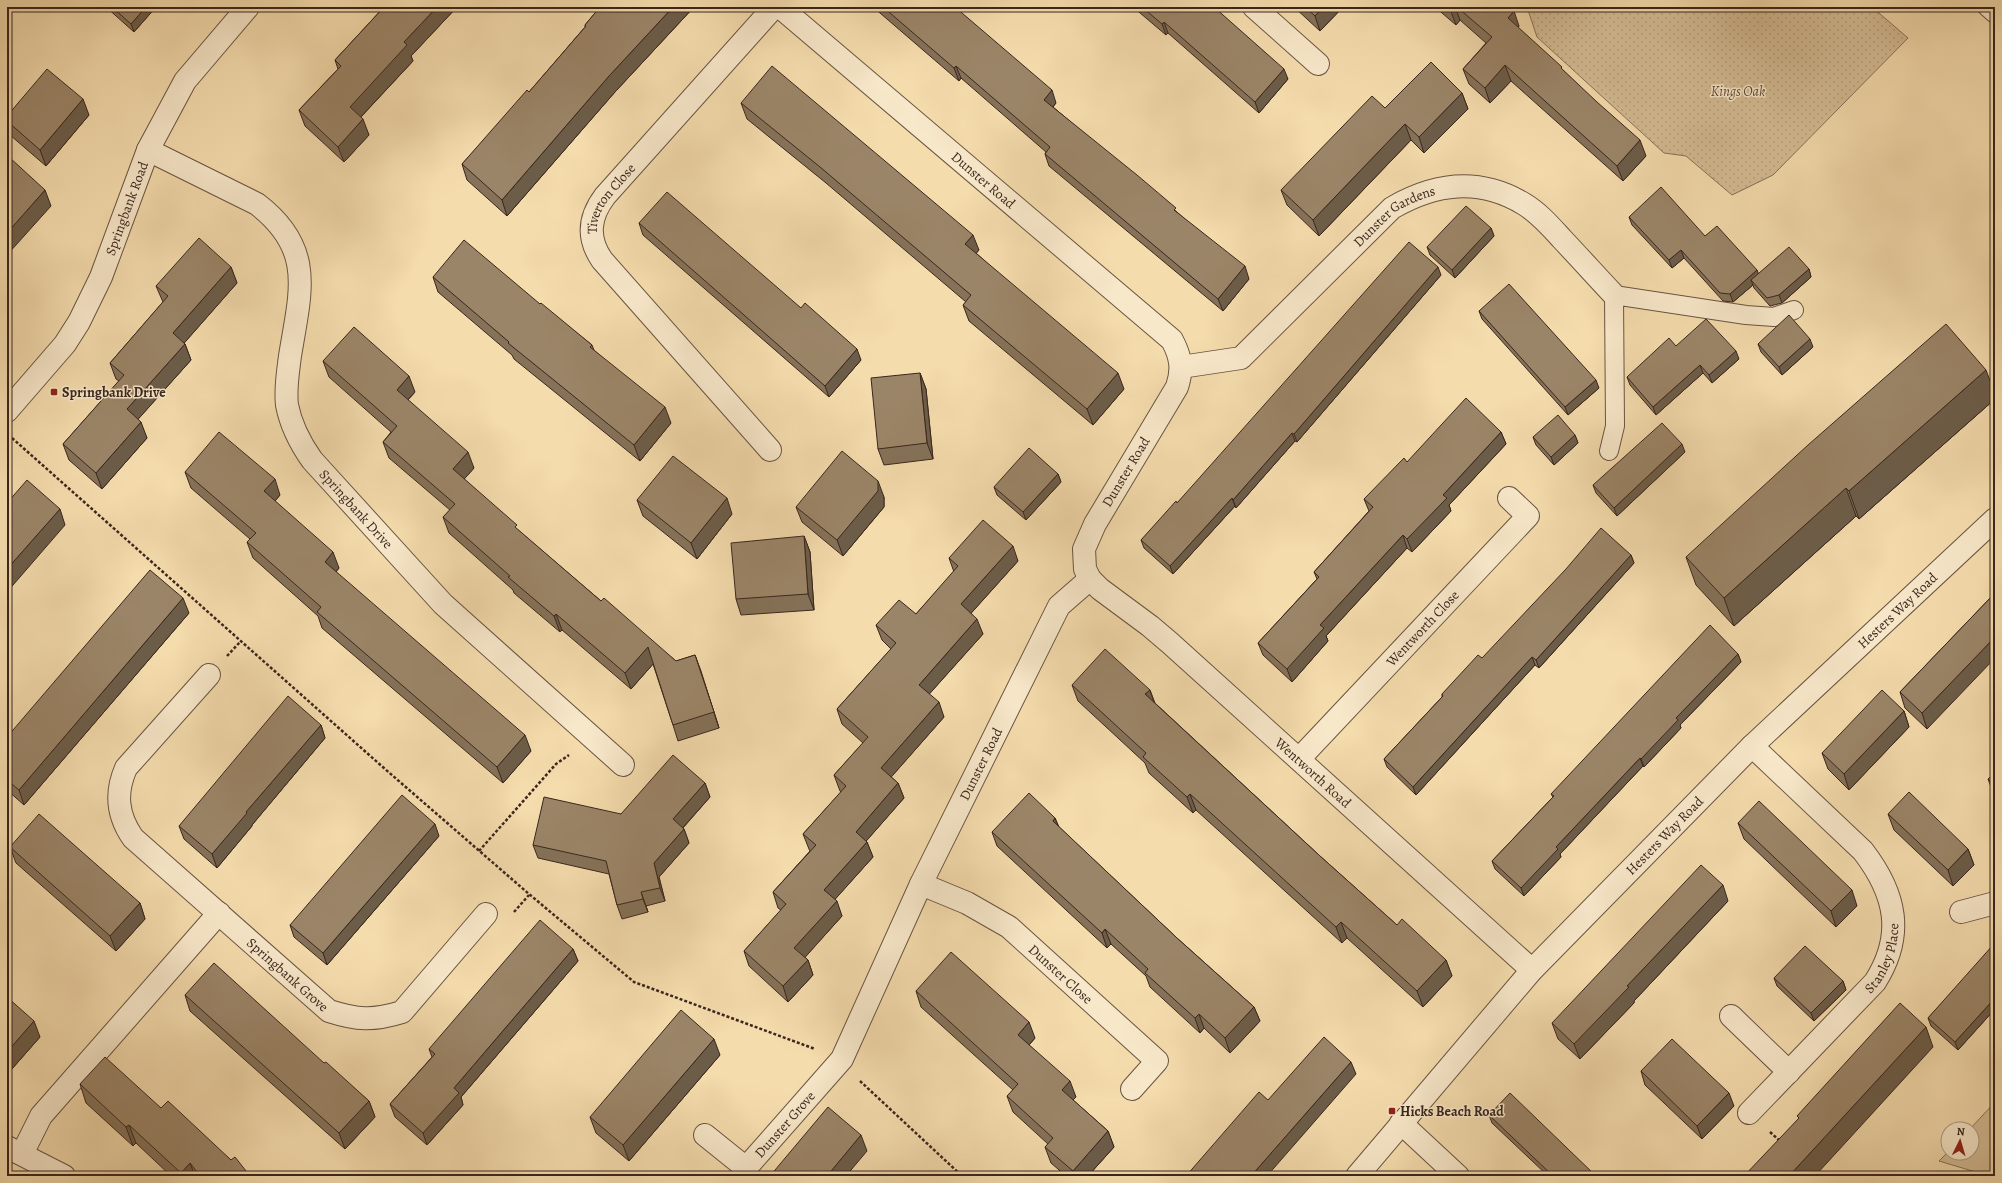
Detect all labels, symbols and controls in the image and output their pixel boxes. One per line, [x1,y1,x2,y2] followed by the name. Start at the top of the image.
[1711,82,1765,101] park label: Kings Oak
[947,147,1020,213] street label: Dunster Road
[100,158,153,258] street label: Springbank Road
[582,159,640,234] street label: Tiverton Close
[1349,181,1437,251] street label: Dunster Gardens
[62,383,166,402] place label: Springbank Drive
[49,387,59,397] marker: Springbank Drive
[1098,433,1155,511] street label: Dunster Road
[315,465,398,553] street label: Springbank Drive
[1853,568,1942,653] street label: Hesters Way Road
[1381,586,1463,671] street label: Wentworth Close
[955,724,1007,803] street label: Dunster Road
[1270,732,1356,812] street label: Wentworth Road
[1621,792,1708,879] street label: Hesters Way Road
[1860,923,1903,997] street label: Stanley Place
[243,933,333,1016] street label: Springbank Grove
[1024,940,1097,1008] street label: Dunster Close
[750,1087,819,1162] street label: Dunster Grove
[1400,1102,1504,1121] place label: Hicks Beach Road
[1387,1106,1397,1116] marker: Hicks Beach Road
[1940,1121,1980,1161] north arrow
[1956,1124,1965,1139] text: N

